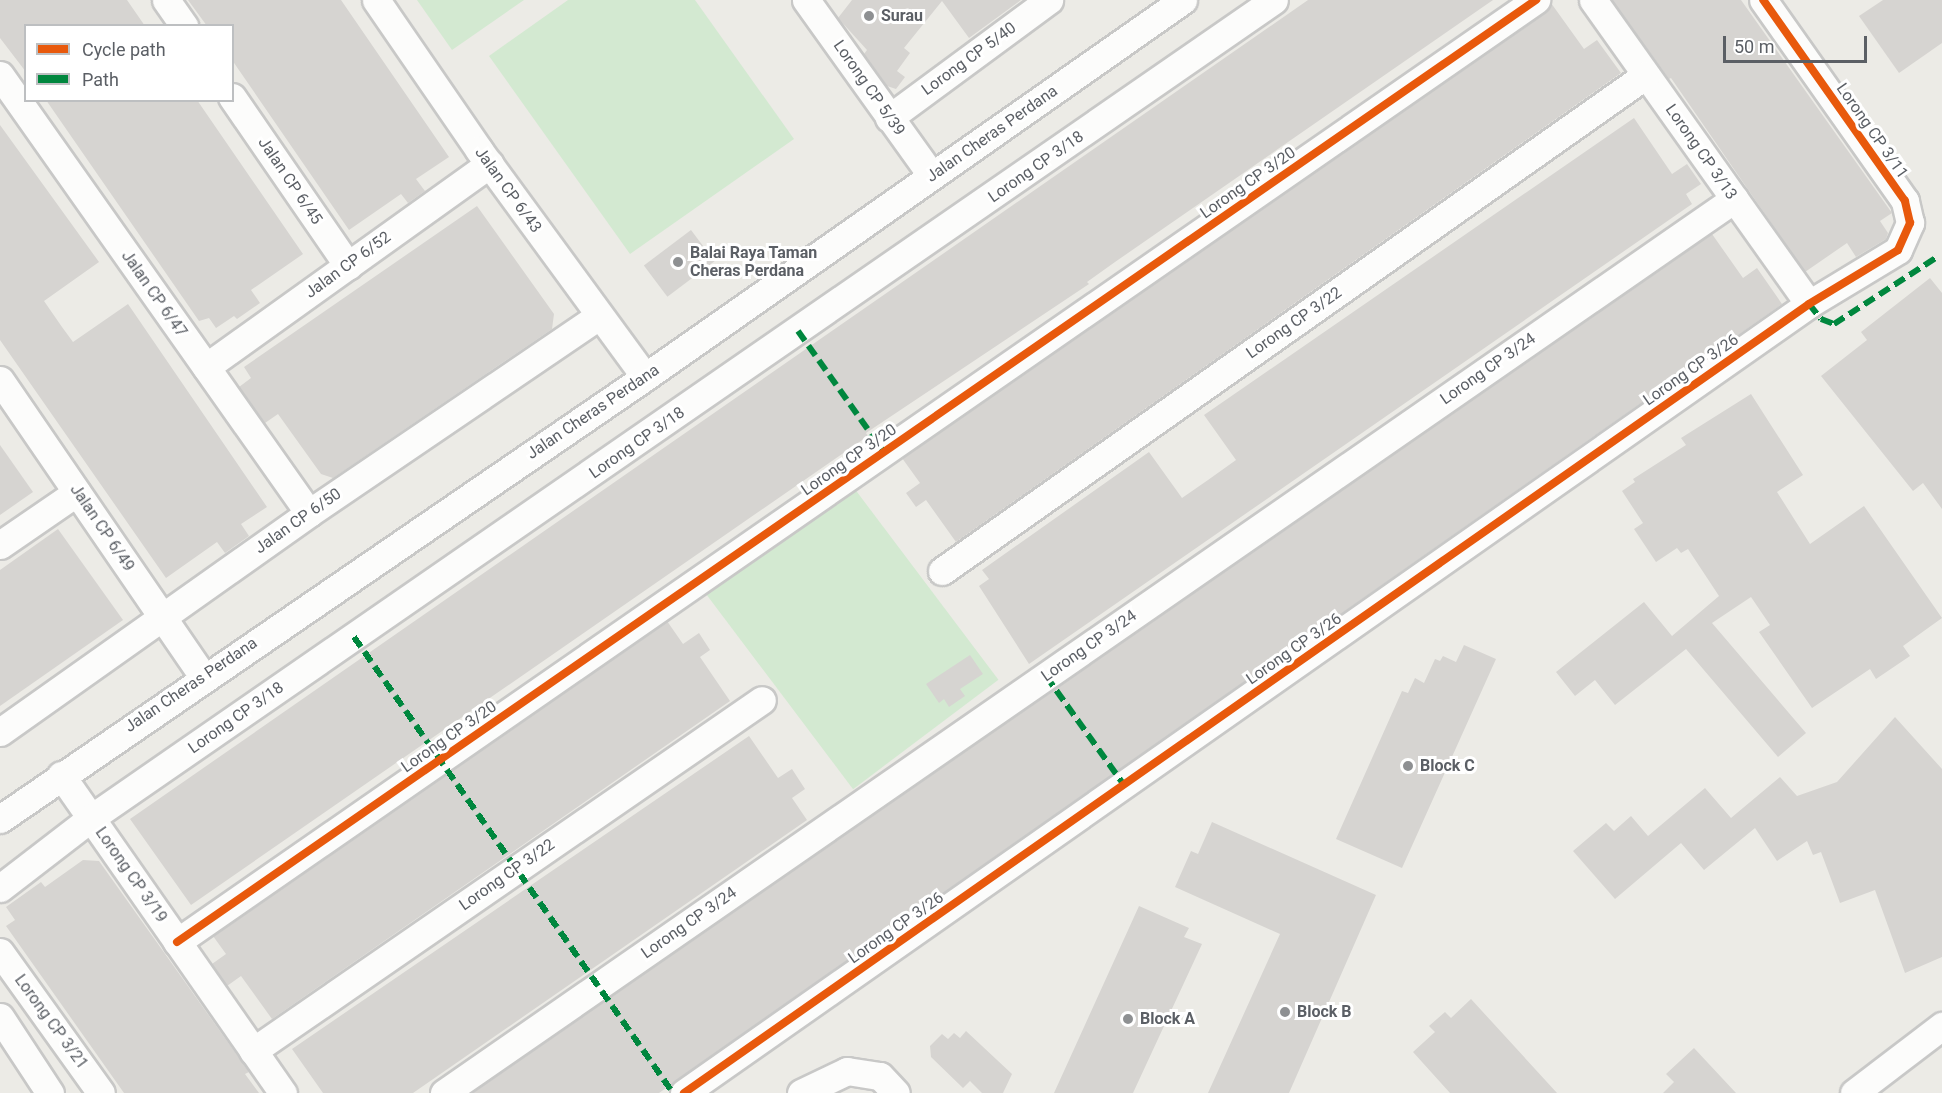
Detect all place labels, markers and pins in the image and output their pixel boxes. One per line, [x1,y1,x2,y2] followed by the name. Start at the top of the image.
[881,6,923,26] place label: Surau
[862,9,876,23] marker: Surau
[690,243,818,281] place label: Balai Raya Taman Cheras Perdana
[671,255,685,269] marker: Balai Raya Taman Cheras Perdana
[1420,756,1475,776] place label: Block C
[1401,759,1415,773] marker: Block C
[1297,1002,1352,1022] place label: Block B
[1278,1005,1292,1019] marker: Block B
[1140,1009,1195,1029] place label: Block A
[1121,1012,1135,1026] marker: Block A

